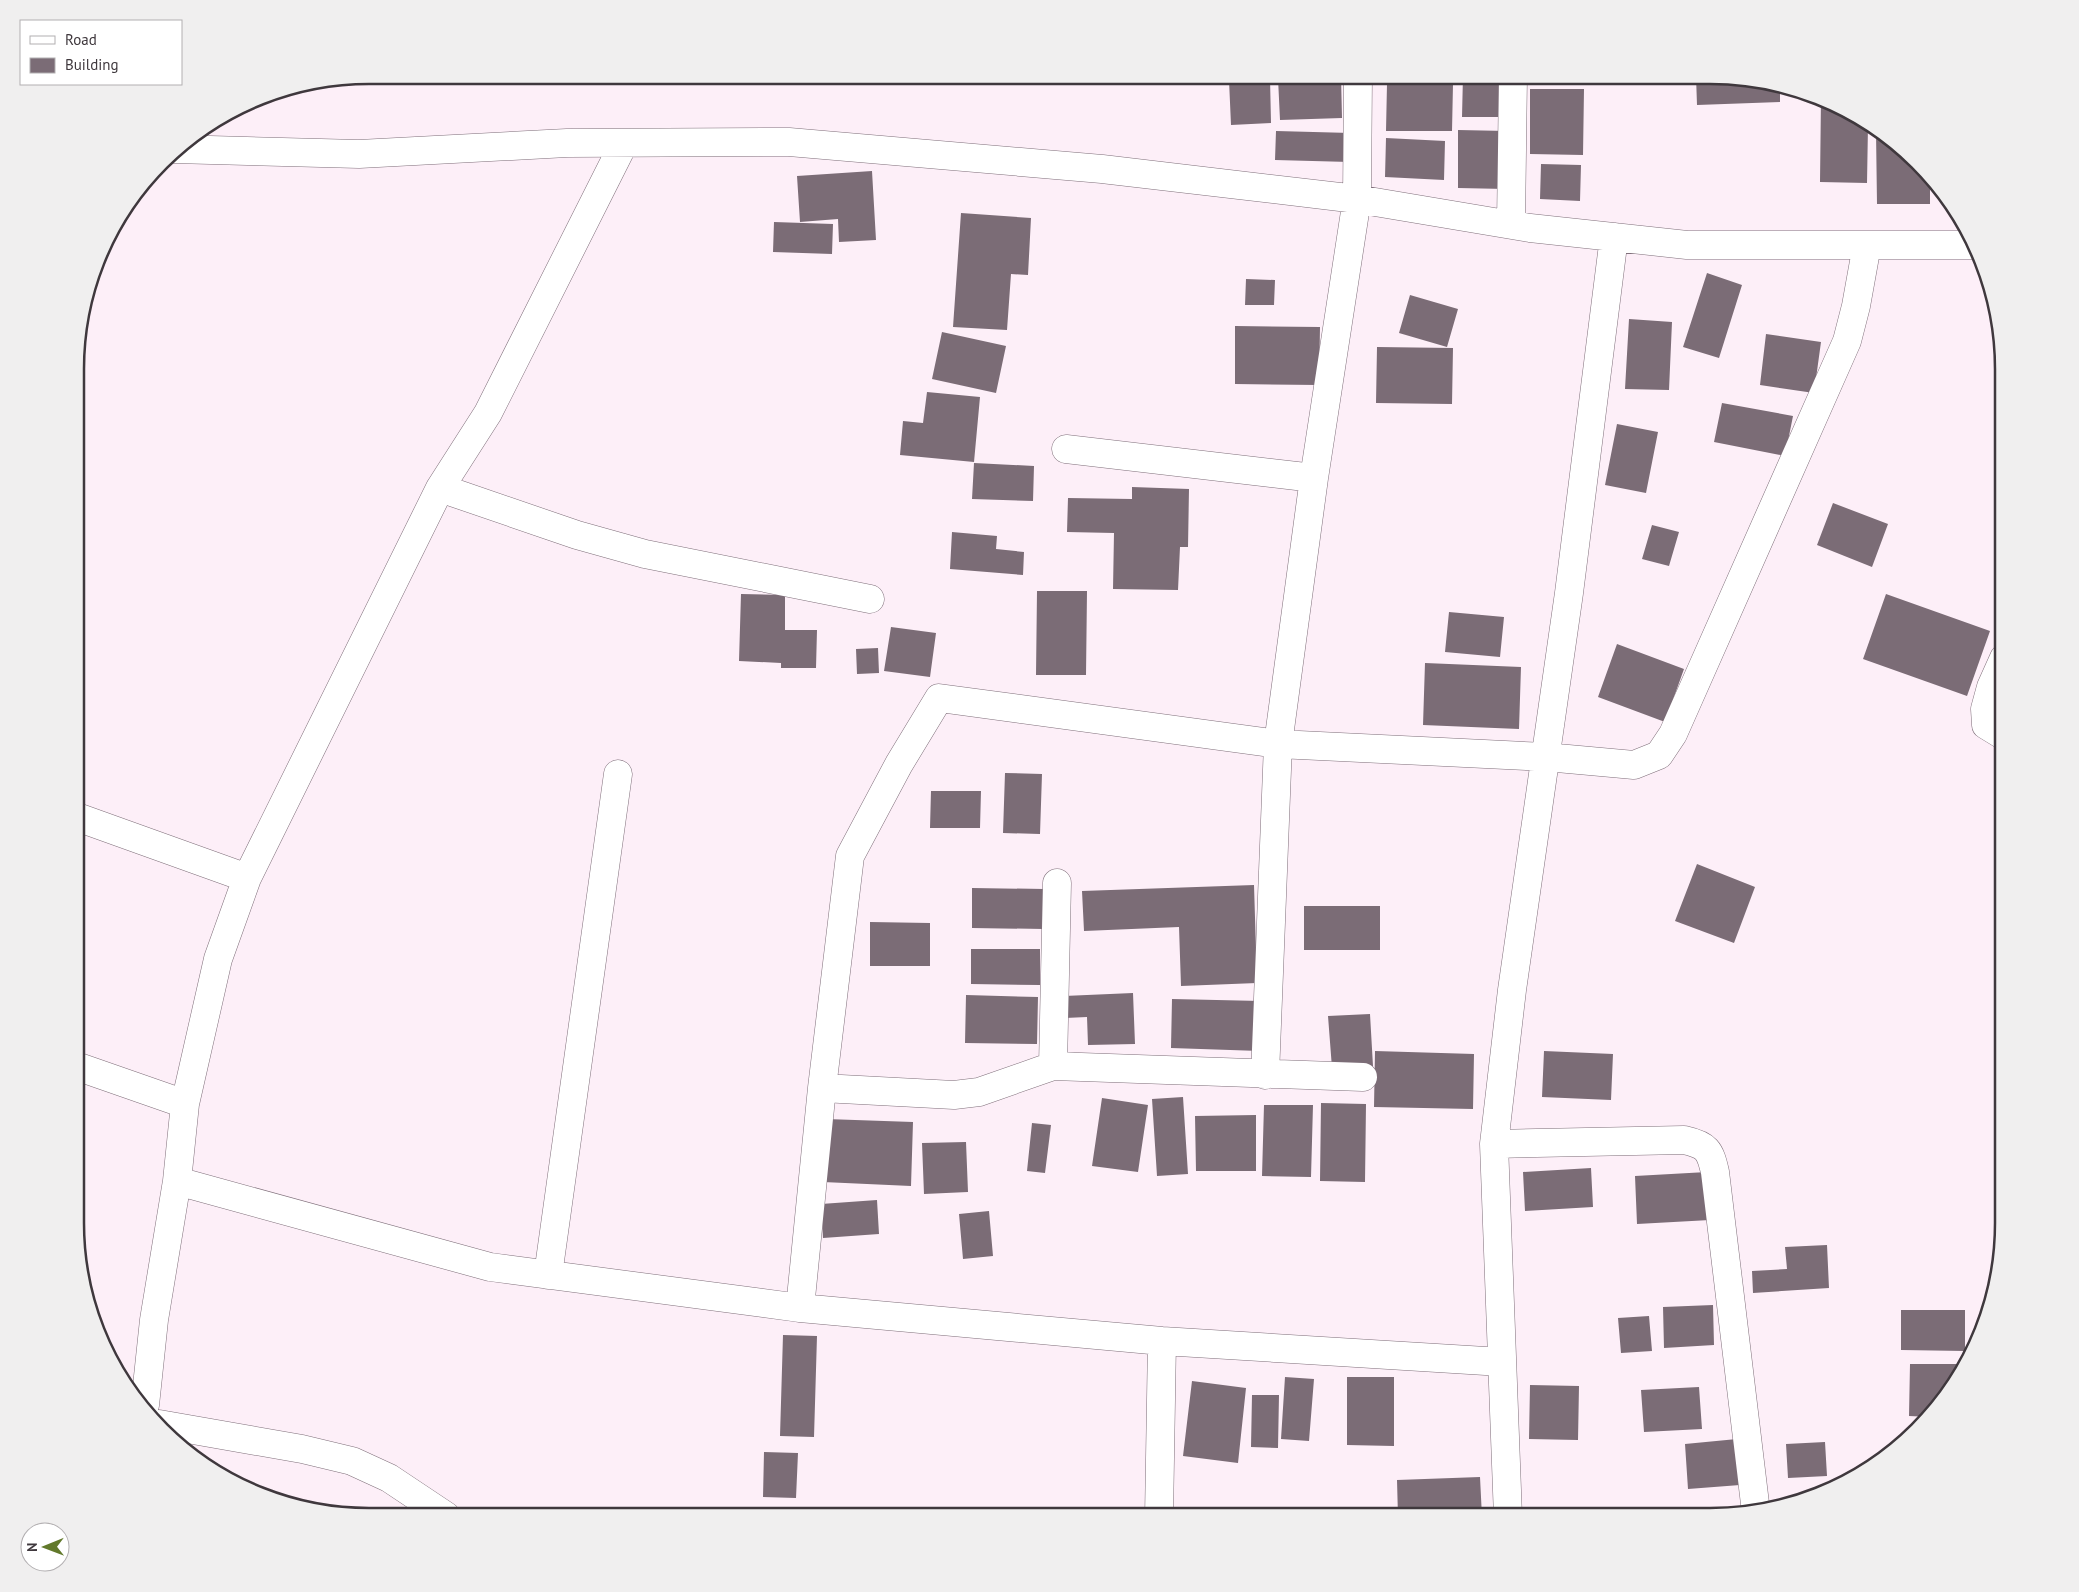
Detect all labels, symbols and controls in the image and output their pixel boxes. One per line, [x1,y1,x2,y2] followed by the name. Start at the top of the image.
[20,20,182,85] legend
[65,30,97,49] text: Road
[65,55,119,74] text: Building
[20,1522,70,1572] north arrow
[23,1542,41,1552] text: N

